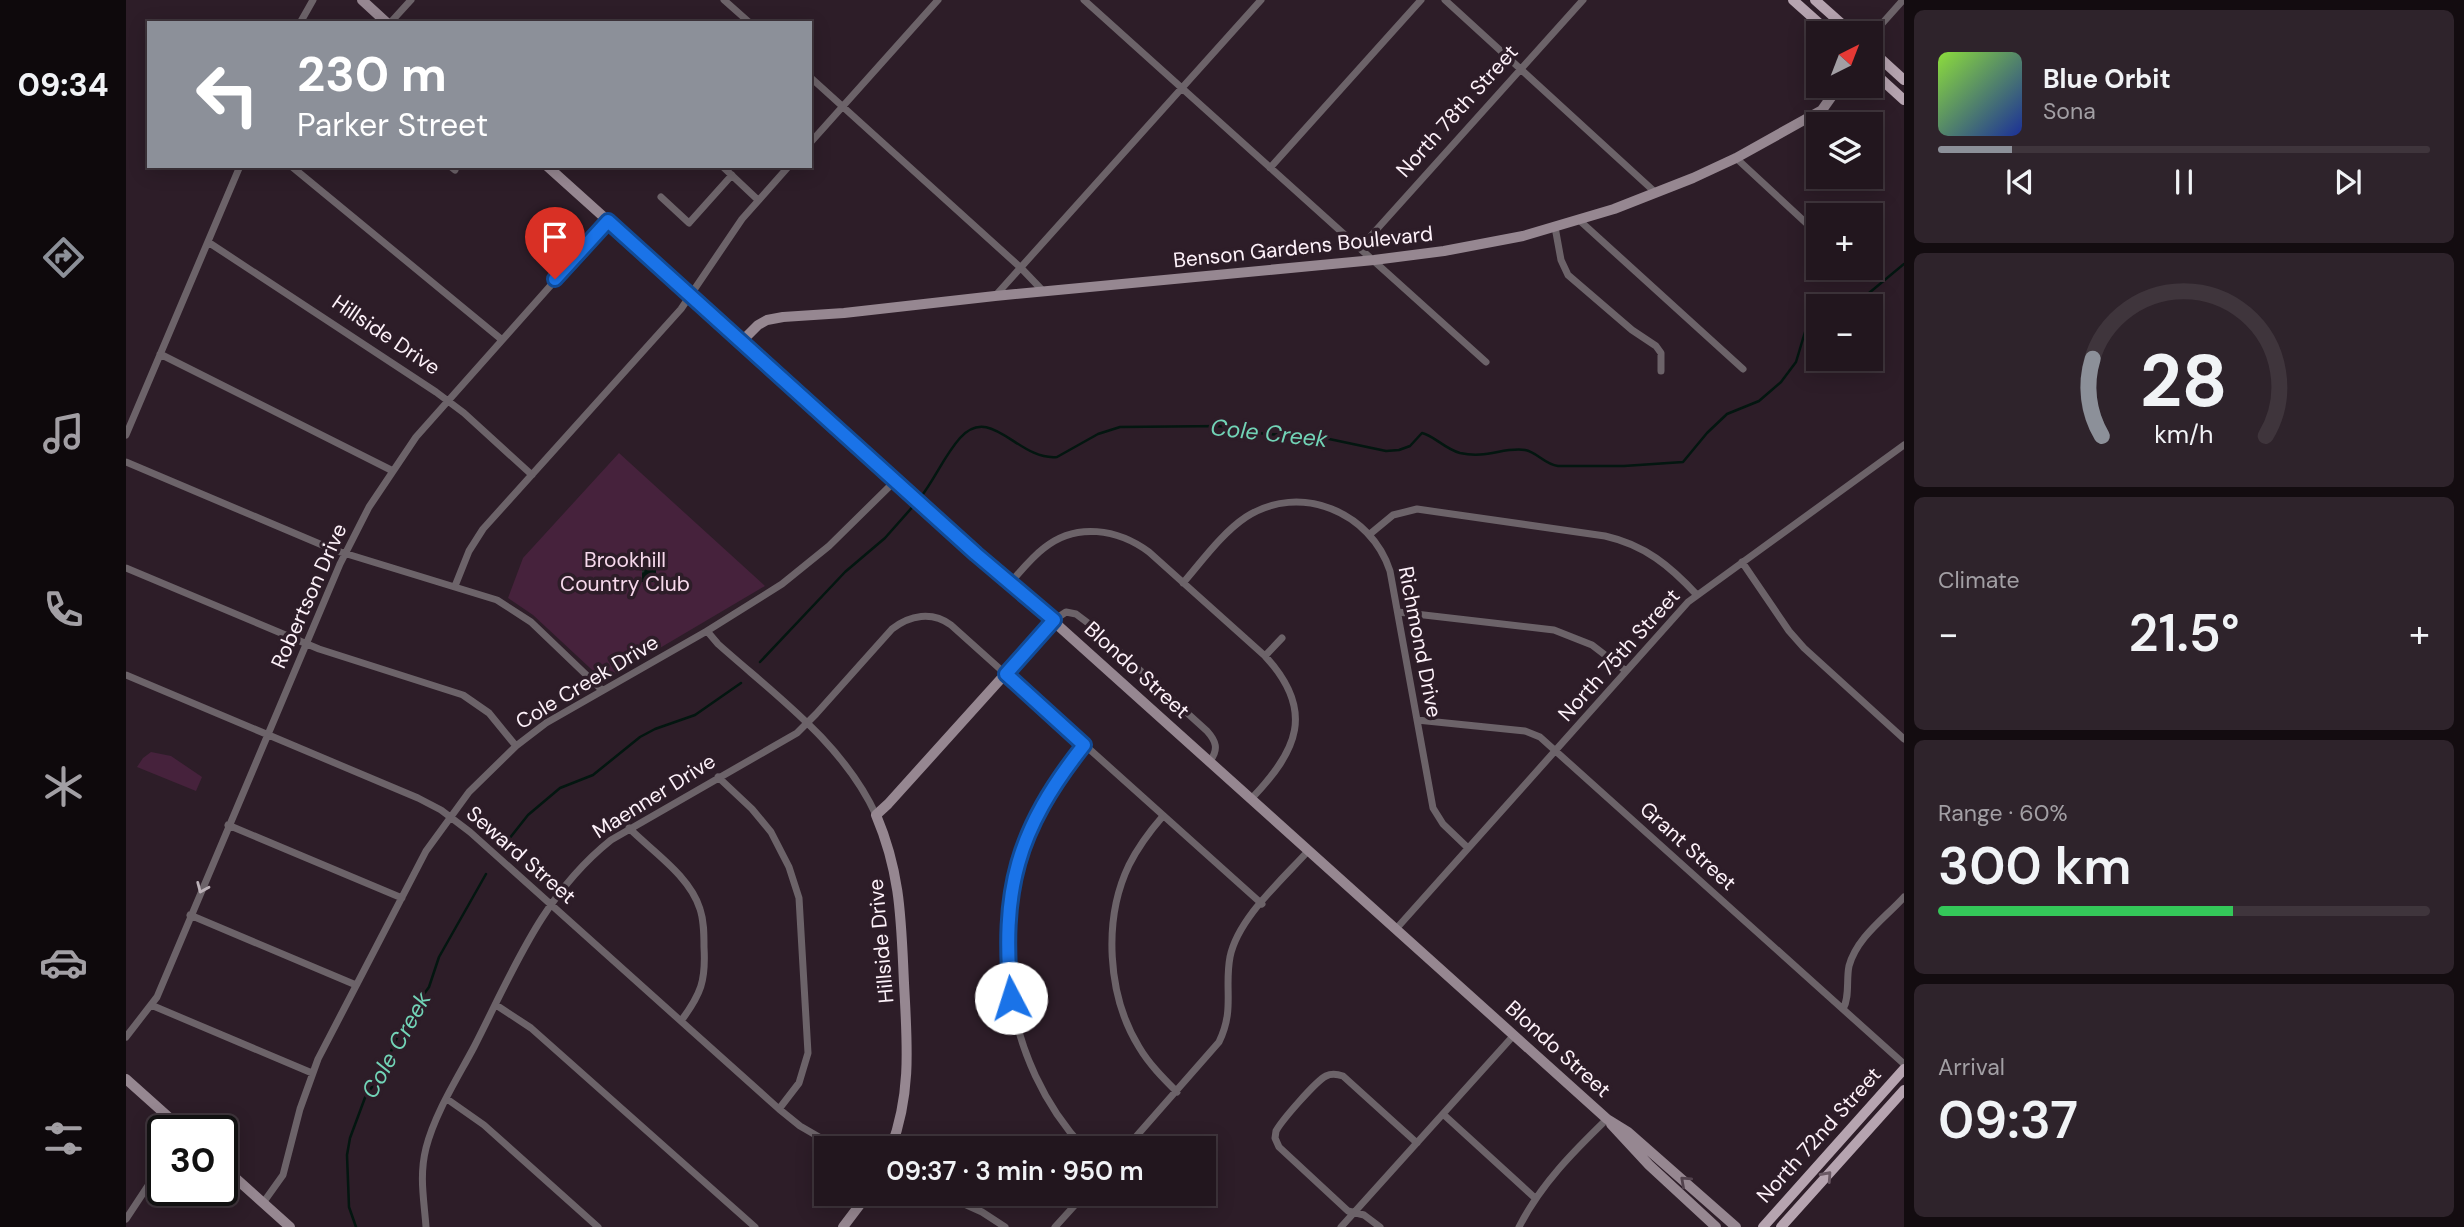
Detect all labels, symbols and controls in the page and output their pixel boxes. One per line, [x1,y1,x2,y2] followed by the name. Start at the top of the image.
[1806,21,1883,98] north arrow
[1806,21,1883,371] map controls
[1390,39,1524,183] street label: North 78th Street
[297,42,447,106] text: 230 m
[182,49,273,140] icon: left
[2043,62,2171,96] text: Blue Orbit
[17,64,109,106] text: 09:34
[2043,96,2096,126] text: Sona
[297,104,488,146] text: Parker Street
[1806,112,1883,189] button: layers
[2001,163,2039,201] icon: previous
[2165,163,2203,201] icon: pause
[2329,163,2367,201] icon: next
[1806,203,1883,280] button: +
[525,207,585,279] pin
[536,218,574,256] icon: arrive
[1172,219,1434,275] street label: Benson Gardens Boulevard
[39,233,88,282] icon: directions
[326,289,446,382] street label: Hillside Drive
[1806,294,1883,371] button: −
[2140,335,2228,430] text: 28
[39,409,88,458] icon: music
[1209,412,1329,454] water label: Cole Creek
[2154,418,2214,451] text: km/h
[265,519,353,673] street label: Robertson Drive
[560,546,690,598] park label: Brookhill Country Club
[1392,564,1448,720] street label: Richmond Drive
[1938,565,2020,595] text: Climate
[1552,583,1686,727] street label: North 75th Street
[39,585,88,634] icon: phone
[2128,599,2240,667] text: 21.5°
[1938,609,1959,659] text: −
[2409,609,2430,659] text: +
[1078,615,1196,725] street label: Blondo Street
[510,628,664,736] street label: Cole Creek Drive
[587,747,721,845] street label: Maenner Drive
[39,762,88,811] icon: climate
[1634,795,1742,897] street label: Grant Street
[1938,798,2068,828] text: Range · 60%
[460,800,582,910] street label: Seward Street
[1938,832,2132,900] text: 300 km
[862,878,900,1004] street label: Hillside Drive
[196,881,210,893] one-way arrow
[39,938,88,987] icon: car
[974,961,1048,1035] position arrow
[354,986,438,1104] water label: Cole Creek
[1499,994,1617,1104] street label: Blondo Street
[1938,1052,2005,1082] text: Arrival
[1750,1061,1888,1209] street label: North 72nd Street
[1938,1086,2078,1154] text: 09:37
[39,1114,88,1163] icon: filters
[147,1115,238,1206] speed limit sign: 30
[886,1154,1144,1188] text: 09:37 · 3 min · 950 m
[1818,1171,1831,1184] one-way arrow
[1681,1177,1694,1189] one-way arrow

